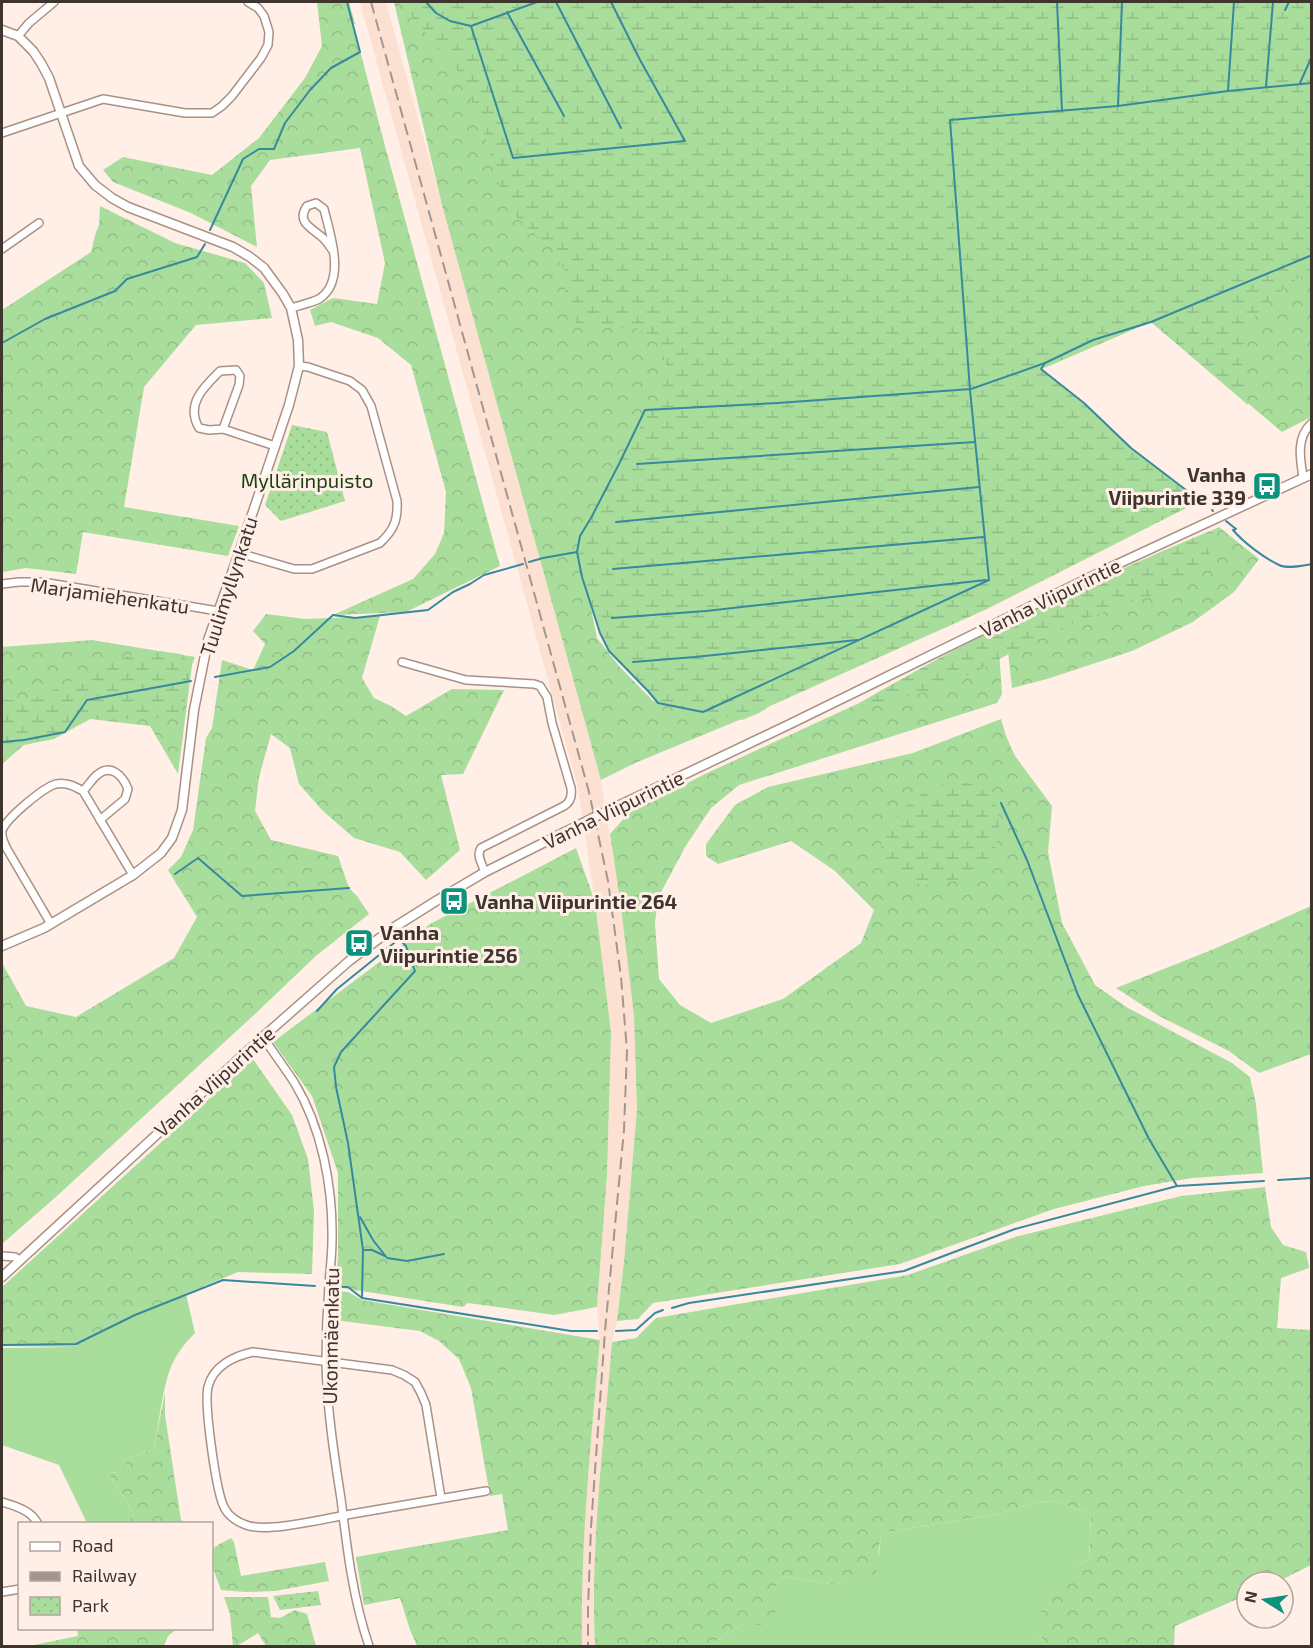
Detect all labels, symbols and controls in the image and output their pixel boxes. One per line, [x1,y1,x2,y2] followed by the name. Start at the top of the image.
[1108,462,1246,509] place label: Vanha Viipurintie 339
[241,468,373,492] park label: Myllärinpuisto
[1251,470,1283,502] bus stop icon: Vanha Viipurintie 339
[194,513,262,659] street label: Tuulimyllynkatu
[976,552,1124,642] street label: Vanha Viipurintie
[29,572,191,618] street label: Marjamiehenkatu
[539,764,687,854] street label: Vanha Viipurintie
[438,885,470,917] bus stop icon: Vanha Viipurintie 264
[475,889,677,913] place label: Vanha Viipurintie 264
[380,920,518,967] place label: Vanha Viipurintie 256
[343,927,375,959] bus stop icon: Vanha Viipurintie 256
[149,1021,279,1141] street label: Vanha Viipurintie
[317,1267,343,1405] street label: Ukonmäenkatu
[18,1522,213,1630] legend
[72,1534,113,1556] text: Road
[72,1564,137,1586] text: Railway
[1235,1570,1295,1630] north arrow
[1239,1589,1260,1604] text: N
[72,1594,109,1616] text: Park

